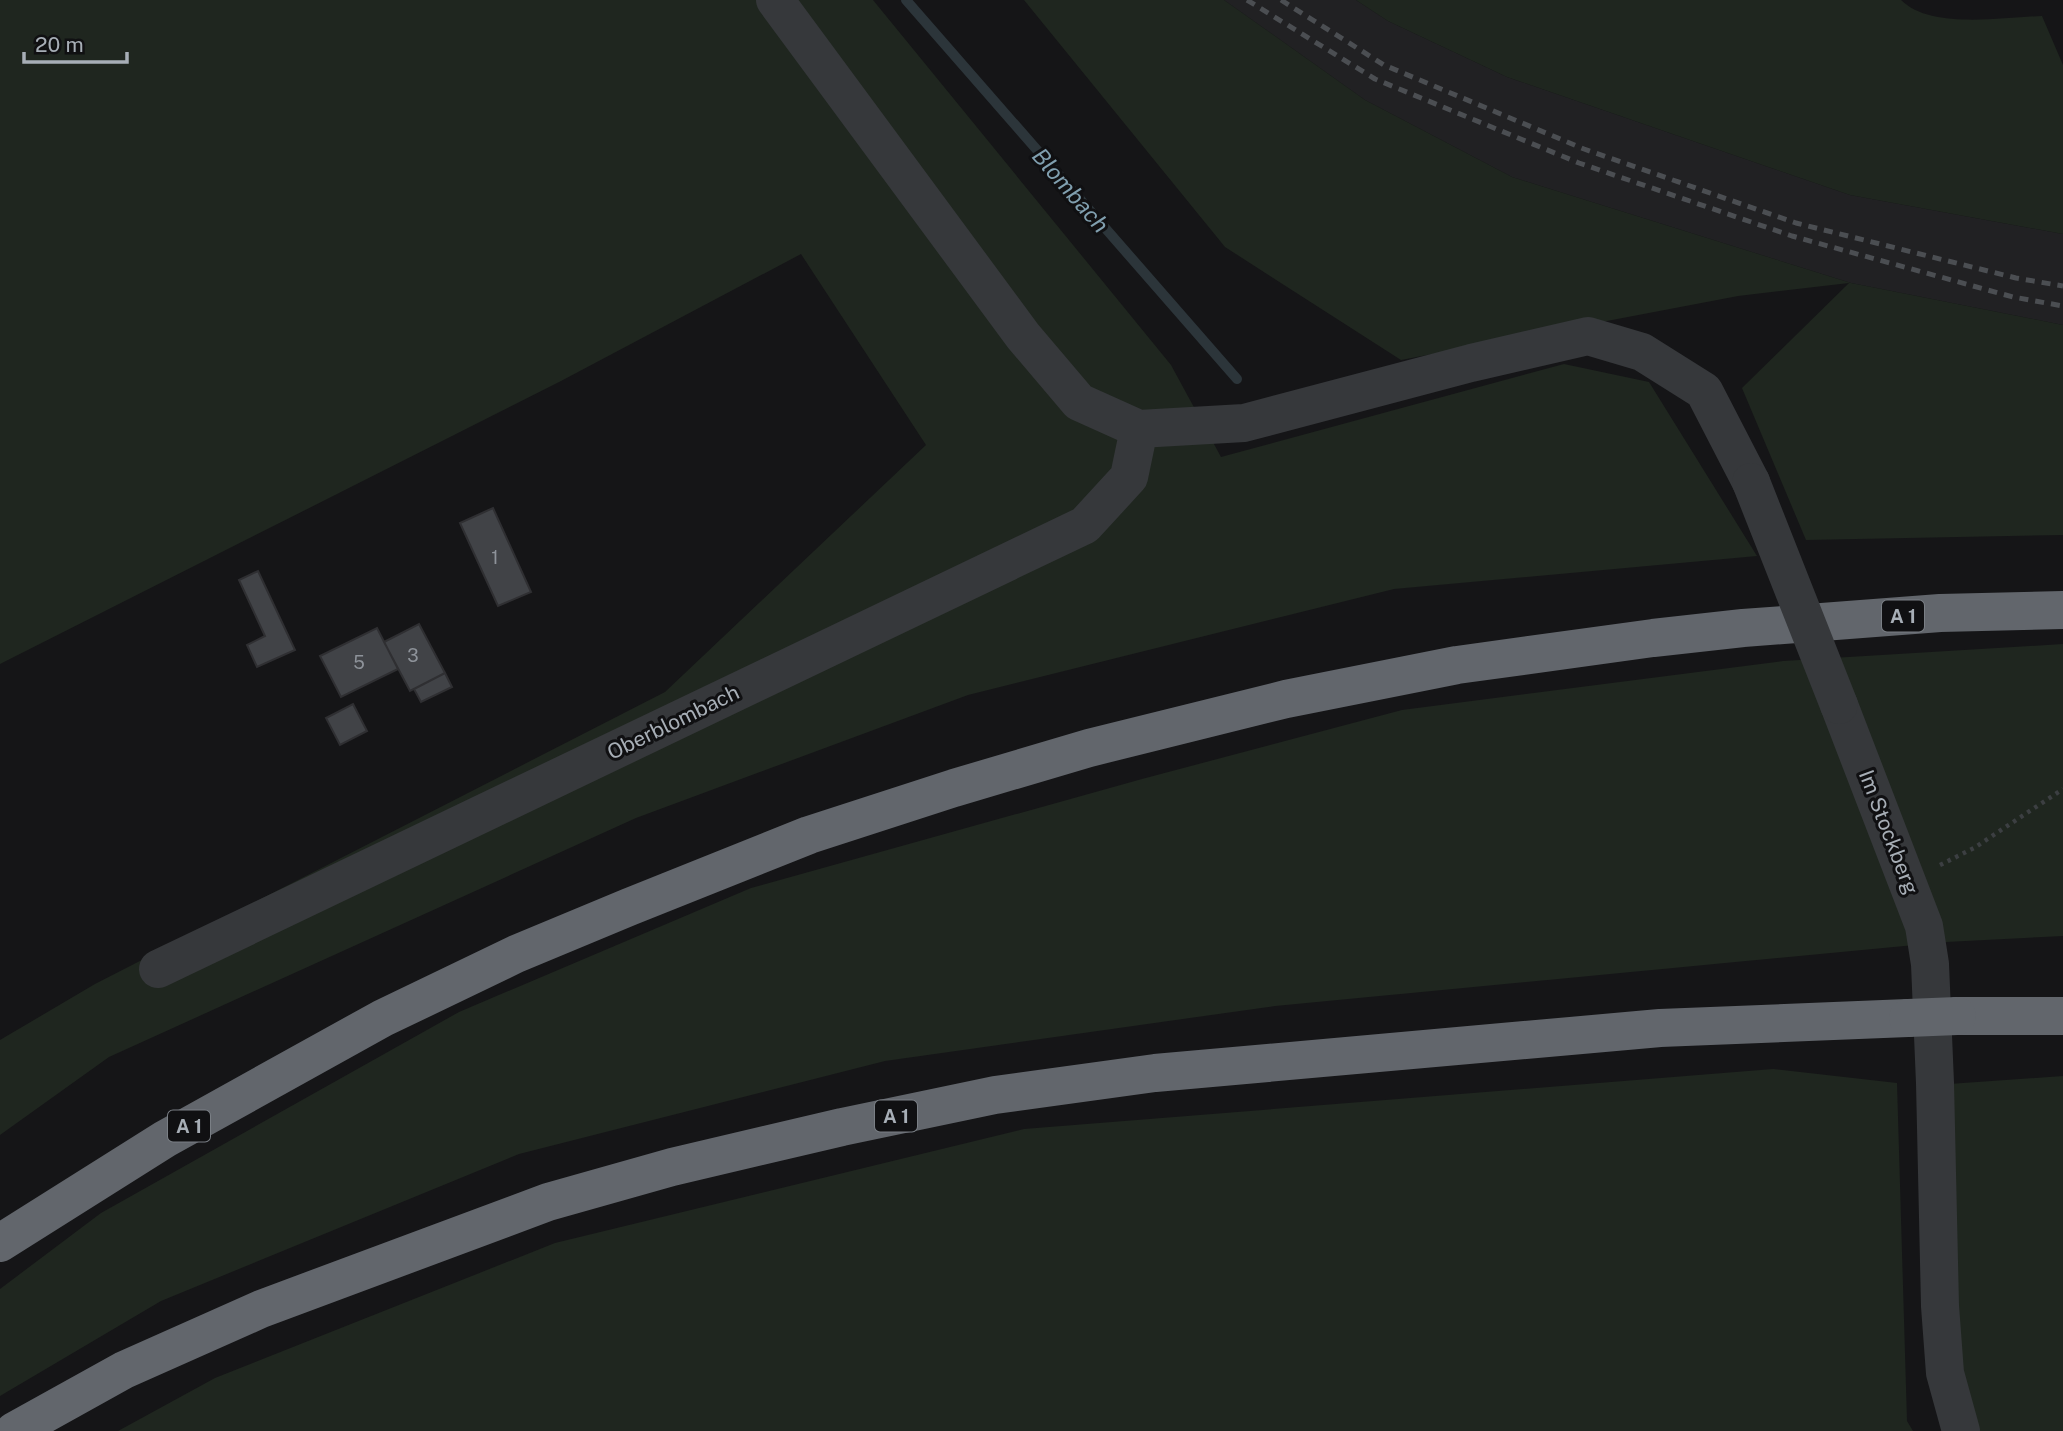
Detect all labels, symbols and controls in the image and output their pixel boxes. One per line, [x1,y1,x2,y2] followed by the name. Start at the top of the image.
[24,21,128,65] scale bar
[35,32,84,57] text: 20 m
[1027,142,1115,238] water label: Blombach
[491,547,499,568] house number: 1
[1882,600,1924,632] road number: A 1
[407,645,419,666] house number: 3
[353,652,365,673] house number: 5
[603,679,743,765] street label: Oberblombach
[1854,766,1924,898] street label: Im Stockberg
[875,1100,917,1132] road number: A 1
[168,1110,210,1142] road number: A 1

